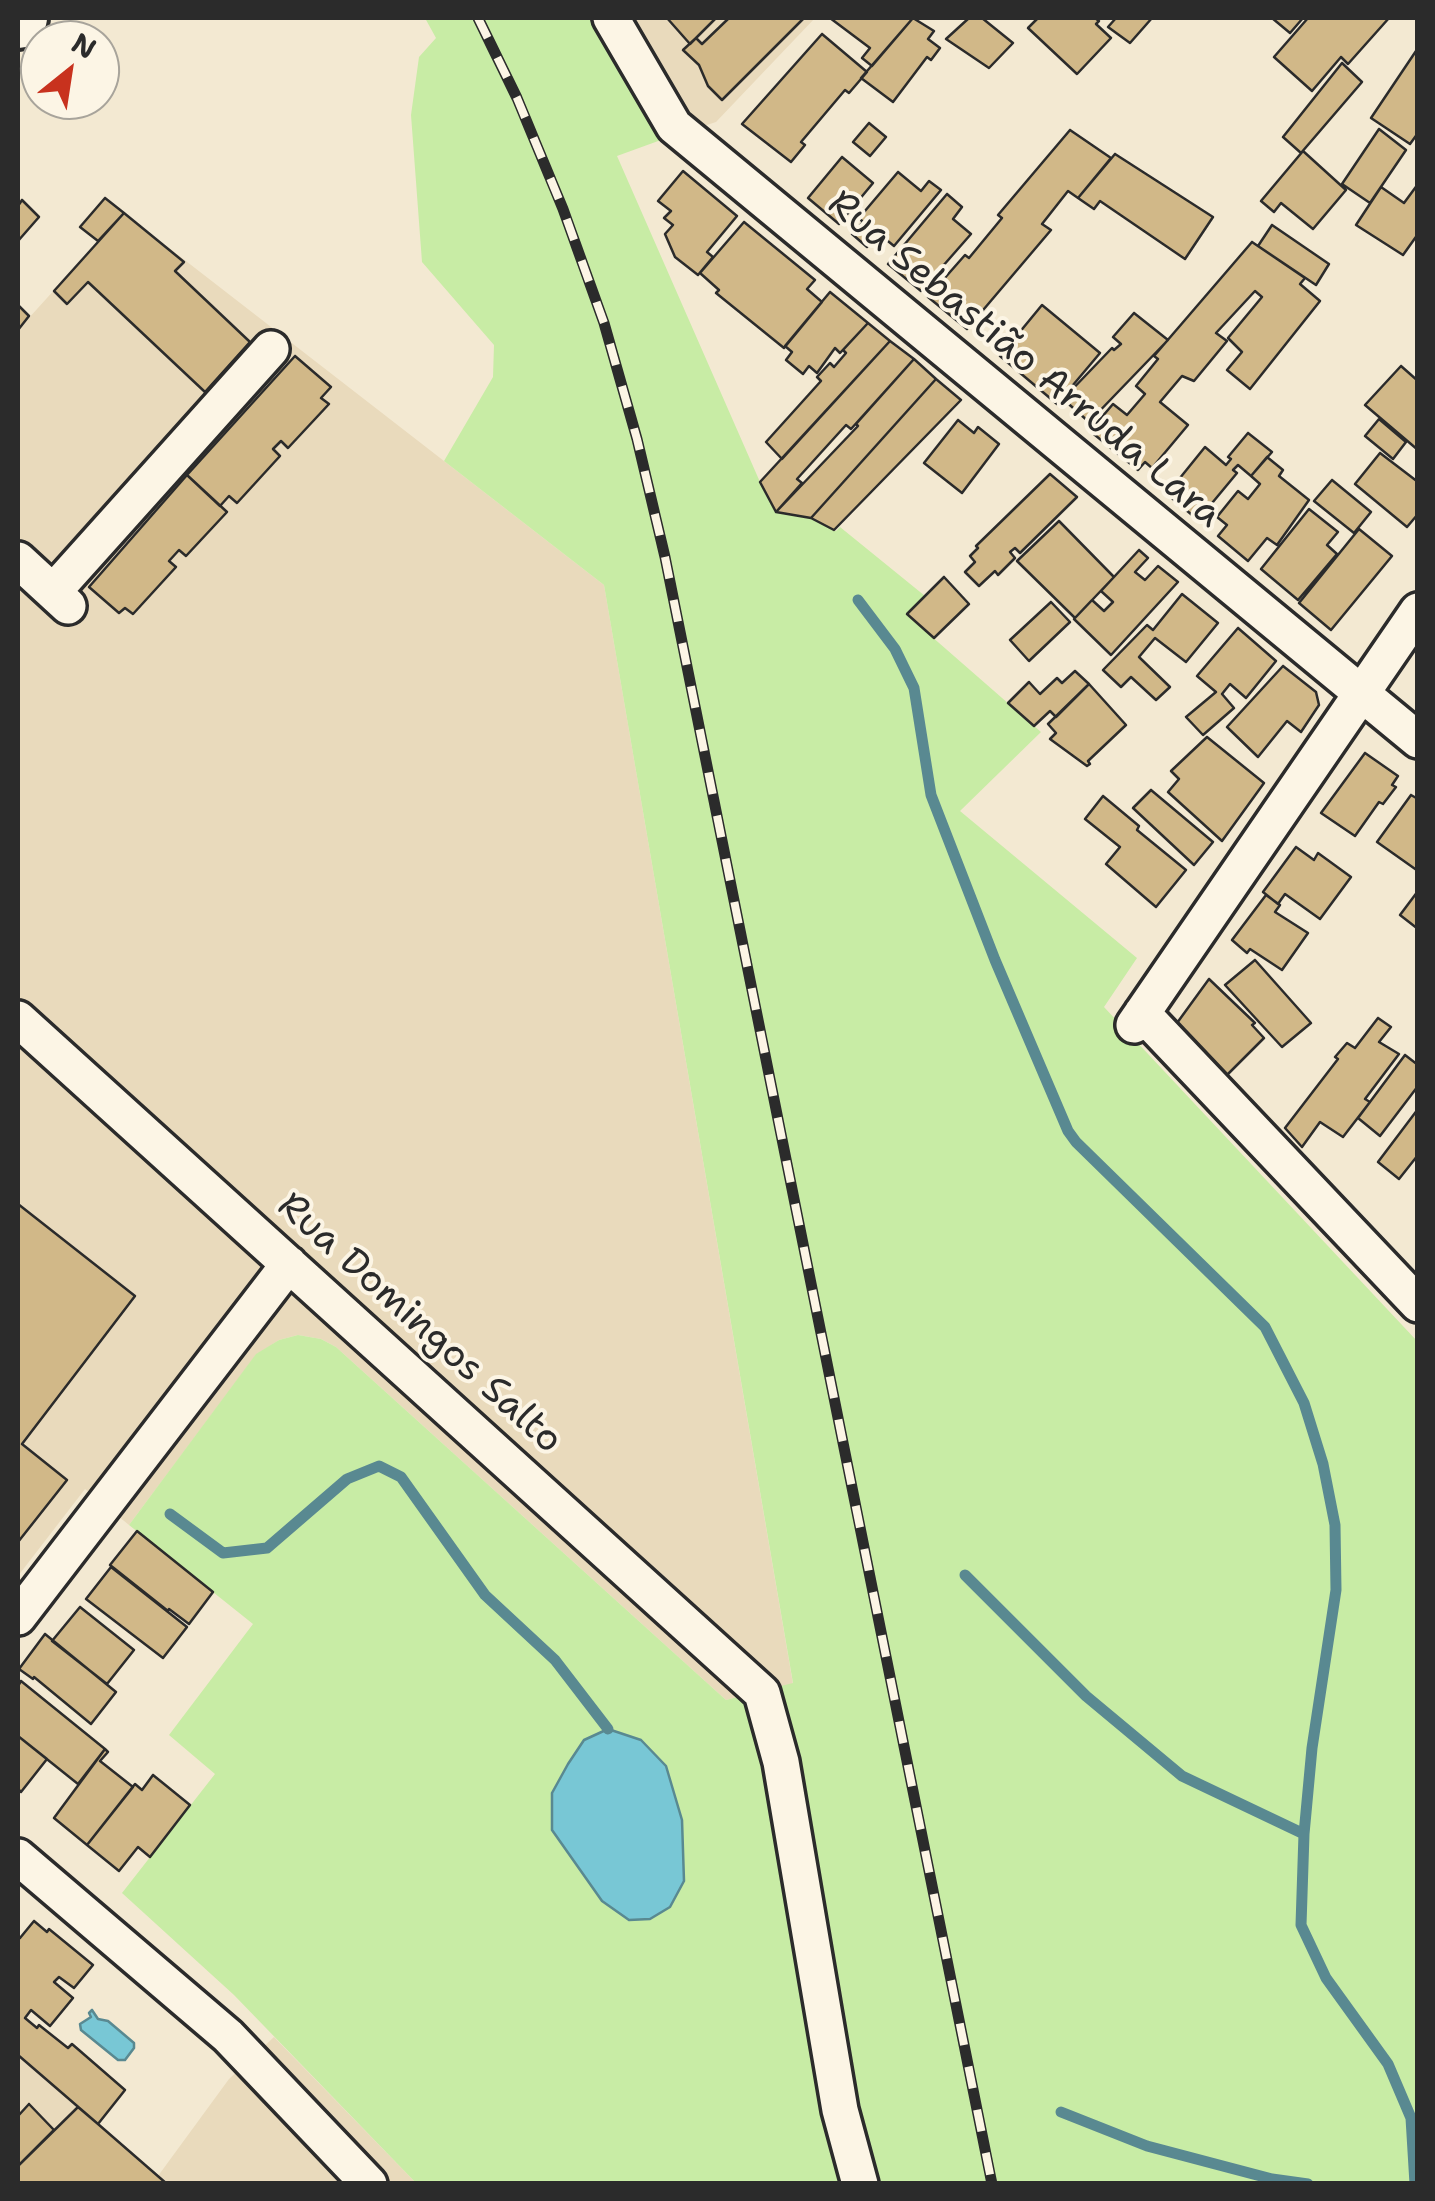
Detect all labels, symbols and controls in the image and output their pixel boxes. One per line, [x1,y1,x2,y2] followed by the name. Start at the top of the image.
[20,20,120,120] north arrow
[65,24,103,68] text: N
[818,182,1230,538] street label: Rua Sebastião Arruda Lara
[267,1184,571,1464] street label: Rua Domingos Salto

